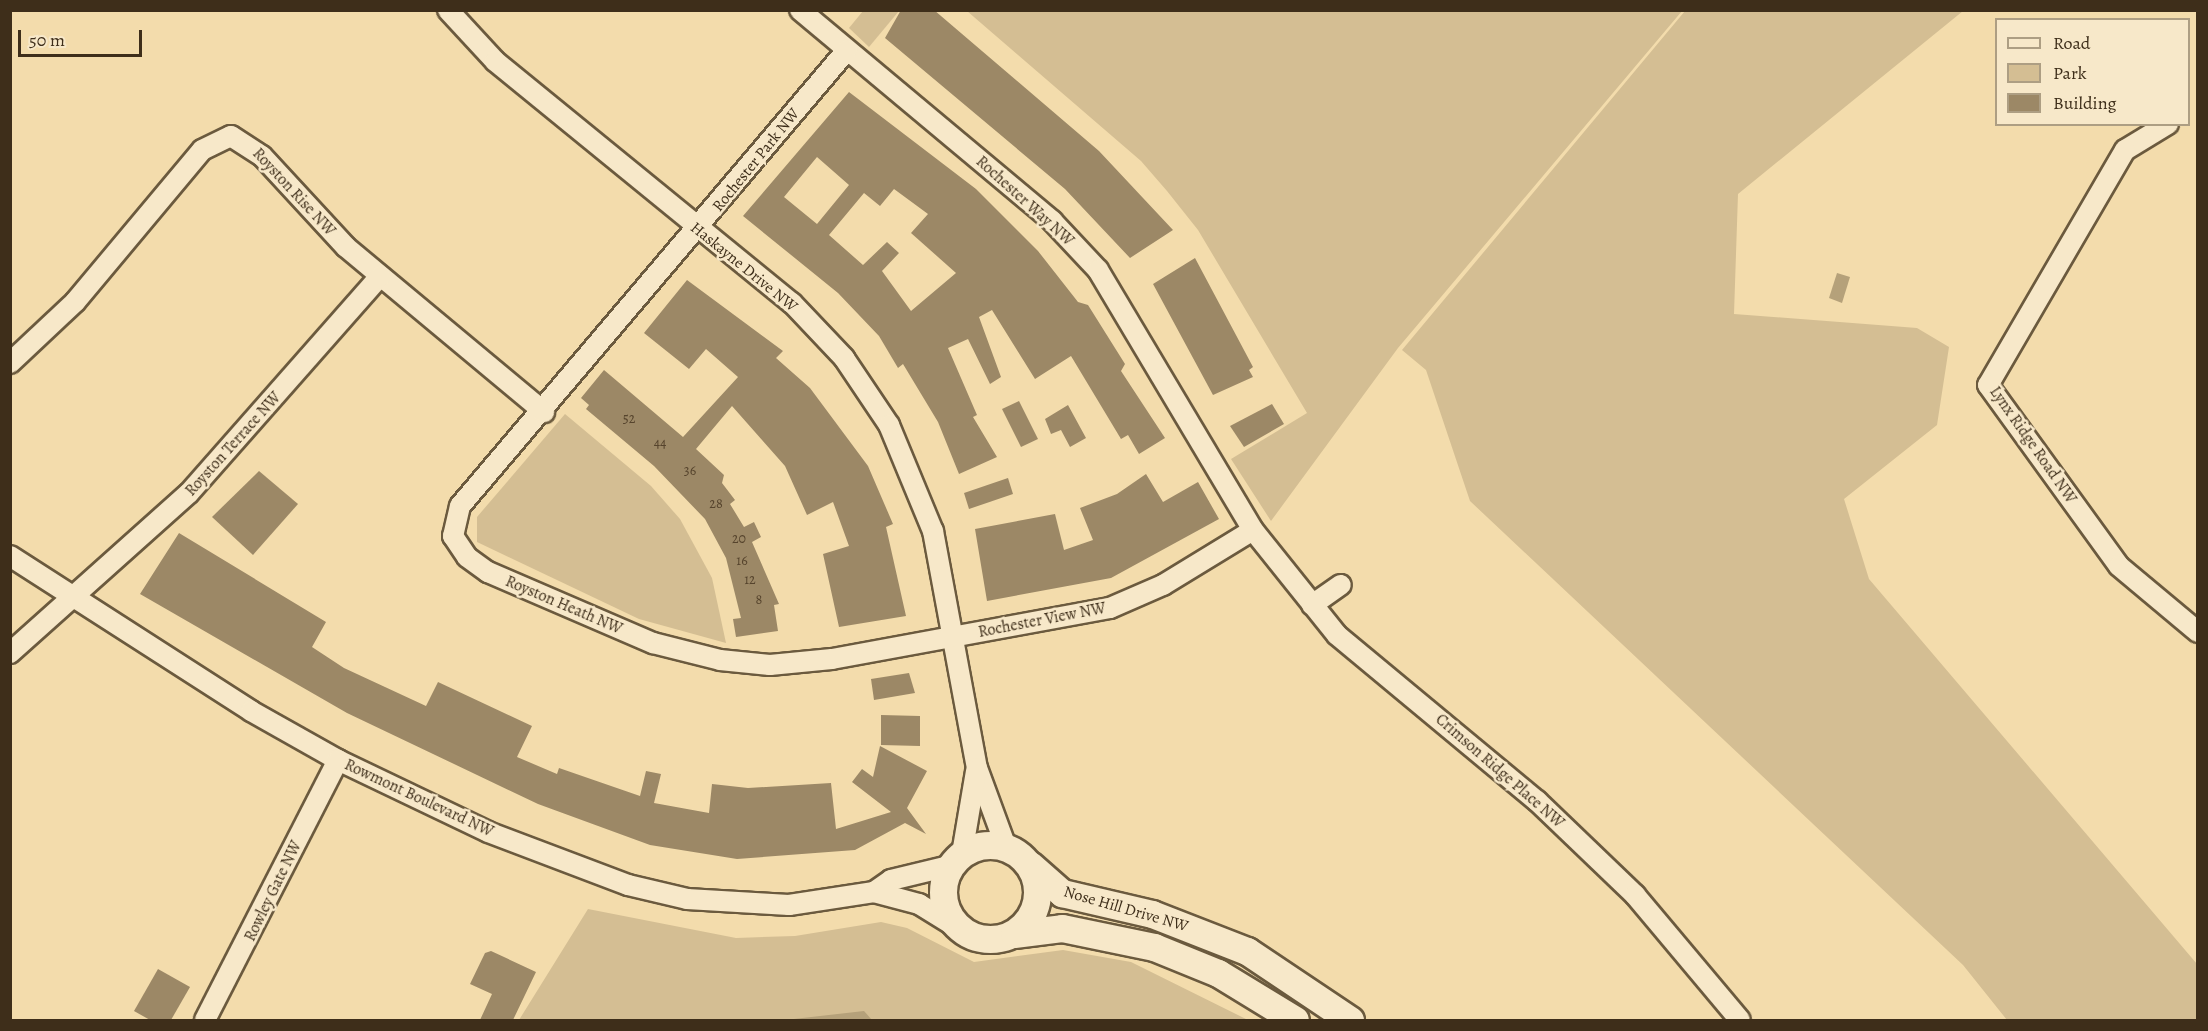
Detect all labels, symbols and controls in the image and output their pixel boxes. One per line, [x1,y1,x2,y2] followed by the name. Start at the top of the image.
[21,18,146,56] scale bar
[1995,18,2190,126] legend
[29,28,65,52] text: 50 m
[2053,31,2090,55] text: Road
[2053,61,2087,85] text: Park
[2053,91,2117,115] text: Building
[708,104,804,216] street label: Rochester Park NW
[248,144,340,240] street label: Royston Rise NW
[972,152,1078,250] street label: Rochester Way NW
[687,218,801,316] street label: Haskayne Drive NW
[1985,383,2081,507] street label: Lynx Ridge Road NW
[181,388,285,500] street label: Royston Terrace NW
[623,411,635,427] house number: 52
[654,435,666,451] house number: 44
[684,463,696,479] house number: 36
[709,496,723,512] house number: 28
[732,531,746,547] house number: 20
[736,553,748,569] house number: 16
[502,572,626,638] street label: Royston Heath NW
[744,572,756,588] house number: 12
[756,592,762,608] house number: 8
[977,598,1107,642] street label: Rochester View NW
[1432,710,1568,832] street label: Crimson Ridge Place NW
[341,755,497,841] street label: Rowmont Boulevard NW
[240,838,306,944] street label: Rowley Gate NW
[1061,882,1191,936] street label: Nose Hill Drive NW

